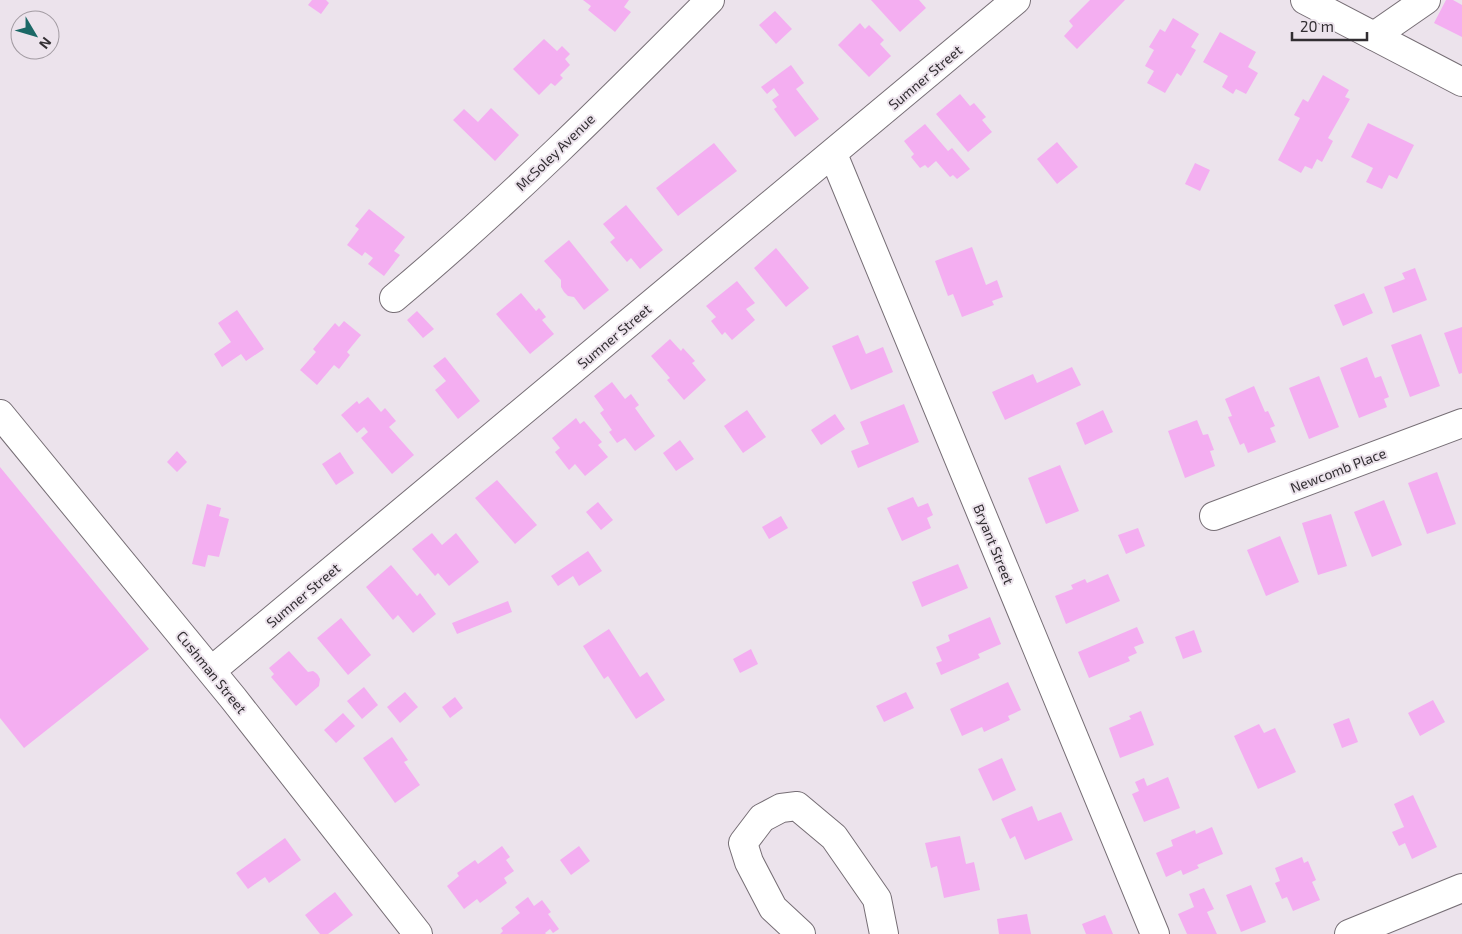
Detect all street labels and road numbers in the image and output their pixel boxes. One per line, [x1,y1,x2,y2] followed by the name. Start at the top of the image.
[885,41,965,113] street label: Sumner Street
[512,110,598,194] street label: McSoley Avenue
[574,300,654,372] street label: Sumner Street
[1288,444,1388,496] street label: Newcomb Place
[970,501,1018,587] street label: Bryant Street
[263,559,343,631] street label: Sumner Street
[174,627,250,717] street label: Cushman Street

